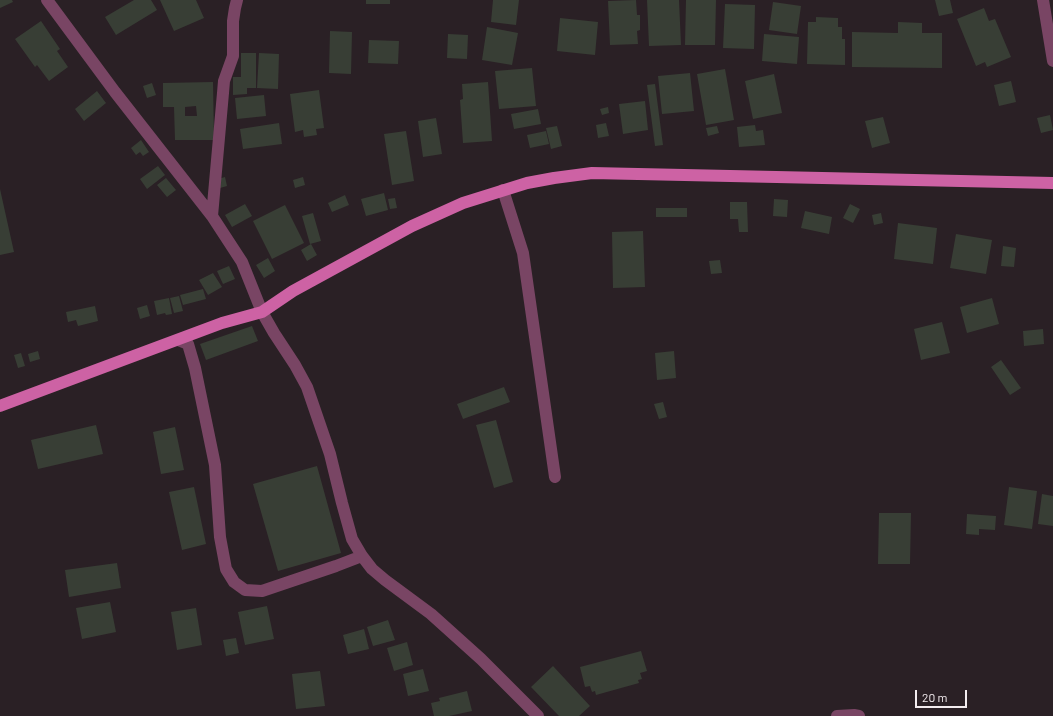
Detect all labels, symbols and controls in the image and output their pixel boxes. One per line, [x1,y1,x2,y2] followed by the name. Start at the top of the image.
[917,682,969,708] scale bar
[922,690,948,704] text: 20 m

